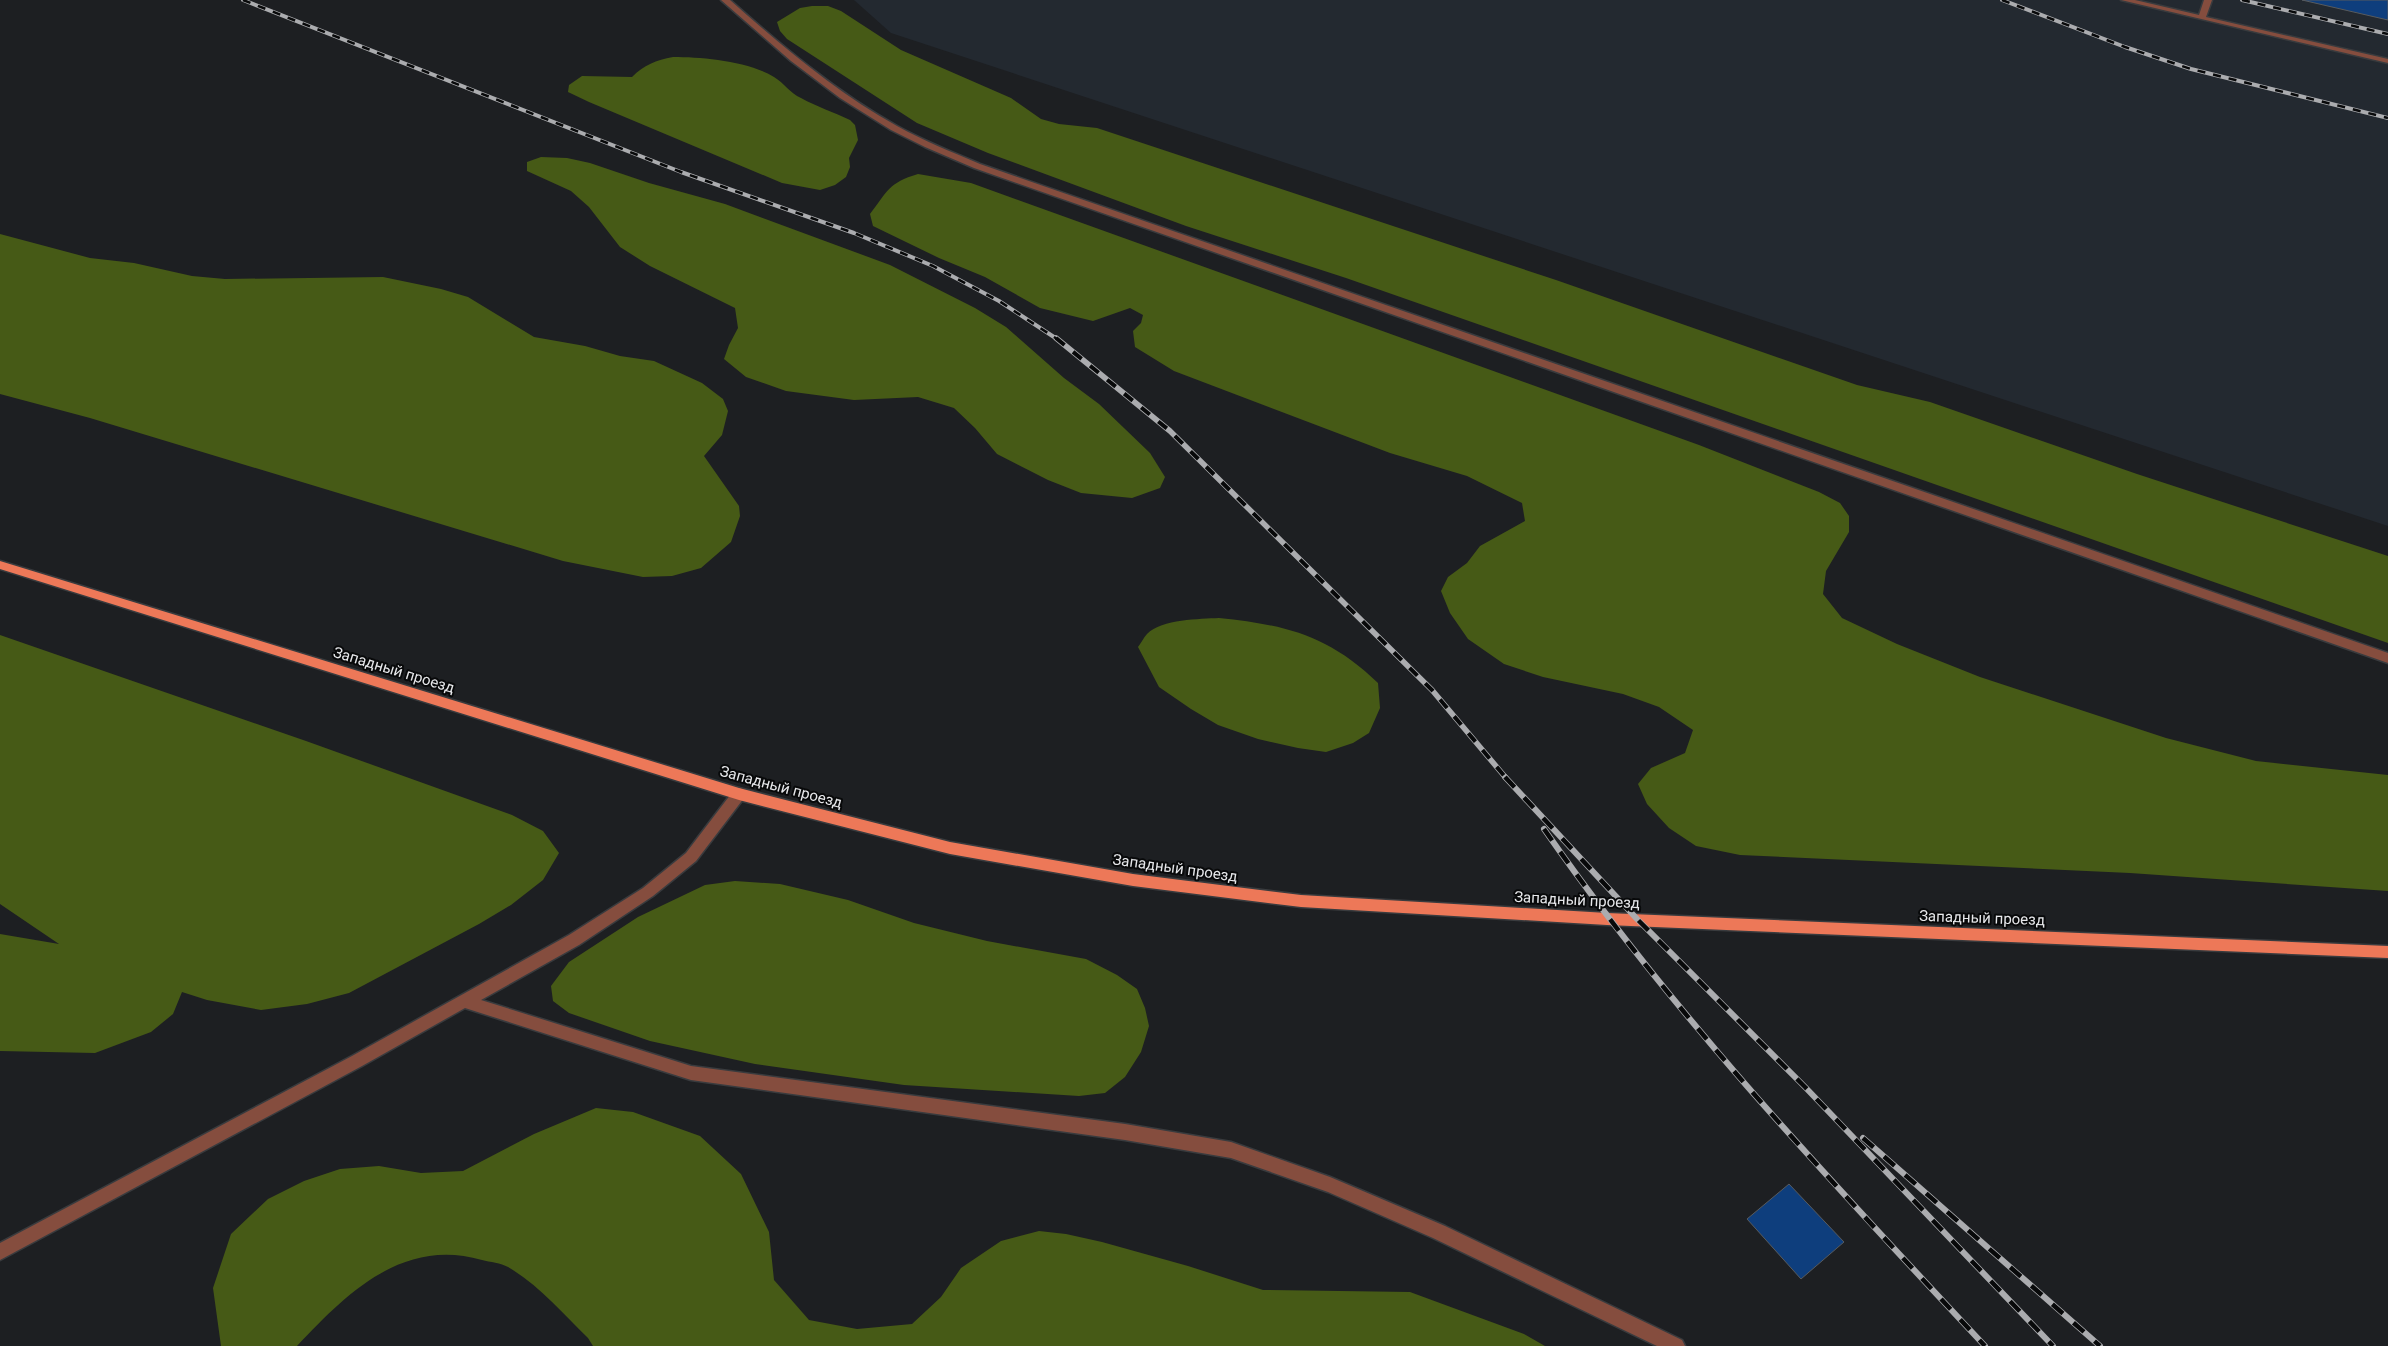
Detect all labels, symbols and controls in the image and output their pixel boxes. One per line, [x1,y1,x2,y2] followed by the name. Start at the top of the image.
[331,643,457,697] street label: Западный проезд
[718,762,844,812] street label: Западный проезд
[1111,850,1239,886] street label: Западный проезд
[1514,888,1640,912] street label: Западный проезд
[1919,907,2045,929] street label: Западный проезд

